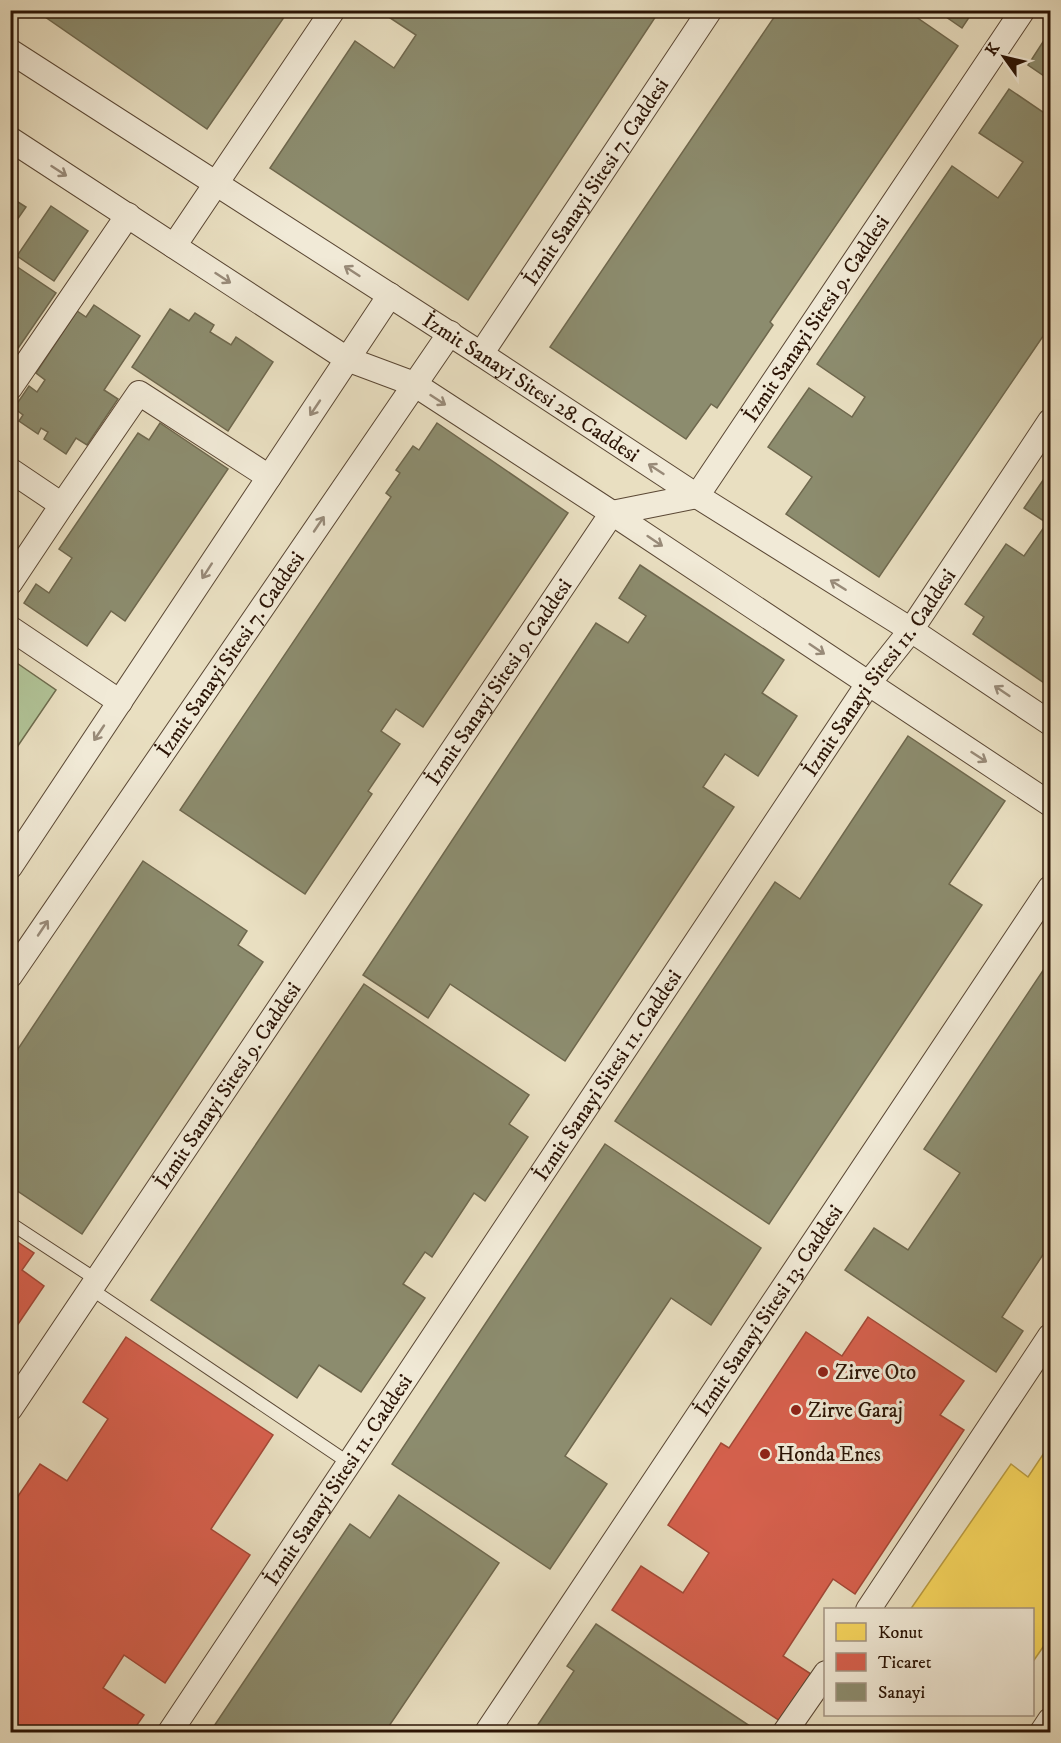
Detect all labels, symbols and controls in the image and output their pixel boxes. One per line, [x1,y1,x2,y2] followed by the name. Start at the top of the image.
[974,27,1034,87] north arrow
[981,38,1004,59] text: K
[517,73,675,291] street label: İzmit Sanayi Sitesi 7. Caddesi
[51,165,67,177] one-way arrow
[738,211,896,427] street label: İzmit Sanayi Sitesi 9. Caddesi
[344,264,361,276] one-way arrow
[214,272,230,284] one-way arrow
[417,307,644,468] street label: İzmit Sanayi Sitesi 28. Caddesi
[430,394,447,407] one-way arrow
[309,399,321,416] one-way arrow
[648,463,665,475] one-way arrow
[313,516,325,532] one-way arrow
[646,535,662,547] one-way arrow
[151,547,311,763] street label: İzmit Sanayi Sitesi 7. Caddesi
[201,562,213,578] one-way arrow
[797,564,962,782] street label: İzmit Sanayi Sitesi 11. Caddesi
[420,574,578,791] street label: İzmit Sanayi Sitesi 9. Caddesi
[830,578,847,590] one-way arrow
[808,644,825,656] one-way arrow
[994,685,1011,697] one-way arrow
[93,725,106,742] one-way arrow
[971,751,987,763] one-way arrow
[37,919,50,936] one-way arrow
[528,965,688,1186] street label: İzmit Sanayi Sitesi 11. Caddesi
[149,978,307,1194] street label: İzmit Sanayi Sitesi 9. Caddesi
[689,1200,849,1421] street label: İzmit Sanayi Sitesi 13. Caddesi
[835,1360,916,1386] place label: Zirve Oto
[816,1365,830,1379] marker: Zirve Oto
[258,1370,418,1591] street label: İzmit Sanayi Sitesi 11. Caddesi
[808,1398,903,1424] place label: Zirve Garaj
[789,1403,803,1417] marker: Zirve Garaj
[777,1442,881,1468] place label: Honda Enes
[758,1447,772,1461] marker: Honda Enes
[824,1608,1034,1716] legend
[878,1622,923,1644] text: Konut
[878,1652,932,1674] text: Ticaret
[878,1682,925,1704] text: Sanayi

